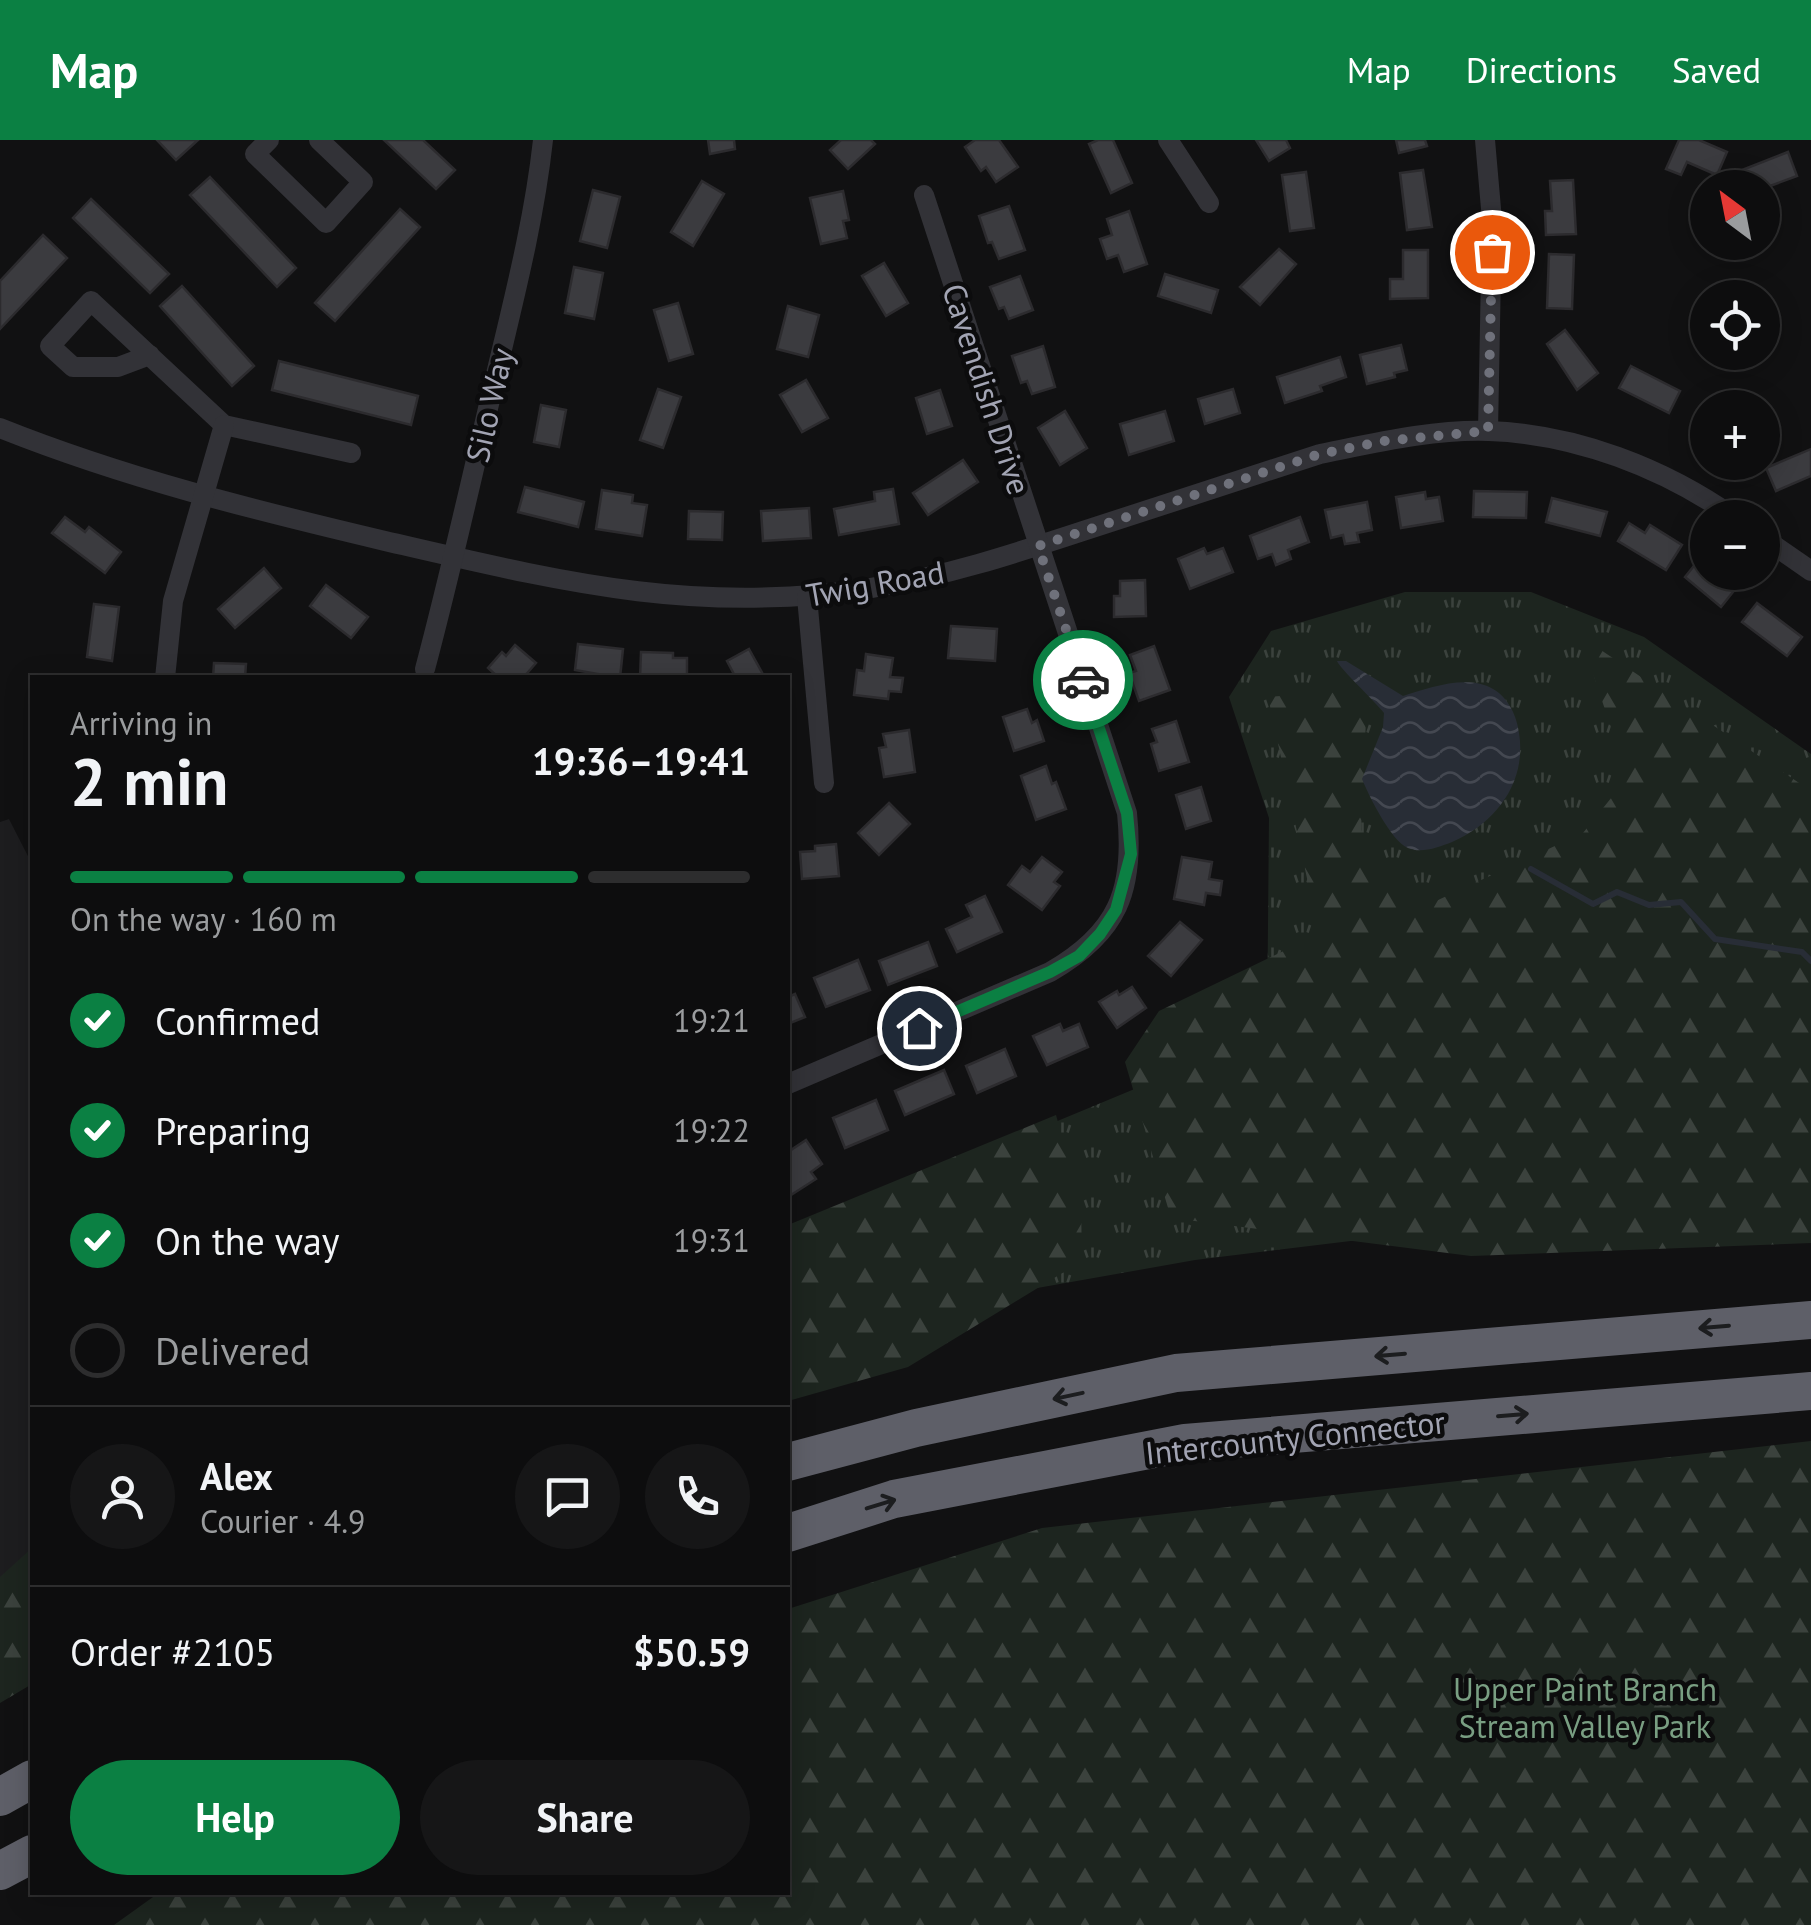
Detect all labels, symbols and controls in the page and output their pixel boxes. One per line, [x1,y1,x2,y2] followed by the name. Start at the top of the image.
[50,39,138,101] text: Map
[1347,47,1411,93] text: Map
[1466,47,1617,93] text: Directions
[1672,47,1761,93] text: Saved
[1690,170,1780,260] north arrow
[1690,170,1780,590] map controls
[1450,210,1535,295] pin
[1465,225,1520,280] icon: bag
[933,278,1041,500] street label: Cavendish Drive
[1690,280,1780,370] button: locate
[455,344,523,466] street label: Silo Way
[1690,390,1780,480] button: +
[1690,500,1780,590] button: −
[803,550,947,616] street label: Twig Road
[1033,630,1133,730] courier
[1056,653,1111,708] icon: car
[70,702,212,744] text: Arriving in
[532,736,750,785] text: 19:36–19:41
[70,739,229,823] text: 2 min
[70,898,337,940] text: On the way · 160 m
[877,986,962,1071] pin
[70,993,125,1048] icon: check
[155,996,321,1045] text: Confirmed
[673,999,750,1041] text: 19:21
[892,1001,947,1056] icon: home
[70,1103,125,1158] icon: check
[155,1106,311,1155] text: Preparing
[673,1109,750,1151] text: 19:22
[70,1213,125,1268] icon: check
[155,1216,340,1265] text: On the way
[673,1219,750,1261] text: 19:31
[1698,1318,1730,1337] one-way arrow
[155,1326,310,1375] text: Delivered
[1374,1345,1407,1364] one-way arrow
[1053,1387,1085,1406] one-way arrow
[1143,1400,1447,1474] street label: Intercounty Connector
[1497,1406,1529,1425] one-way arrow
[70,1444,175,1549] button: person
[515,1444,620,1549] button: chat
[645,1444,750,1549] button: phone
[200,1451,273,1500] text: Alex
[864,1494,896,1512] one-way arrow
[200,1500,366,1542] text: Courier · 4.9
[70,1627,275,1676] text: Order #2105
[633,1627,750,1676] text: $50.59
[1453,1668,1717,1747] park label: Upper Paint Branch Stream Valley Park
[70,1760,400,1875] button: Help
[420,1760,750,1875] button: Share

